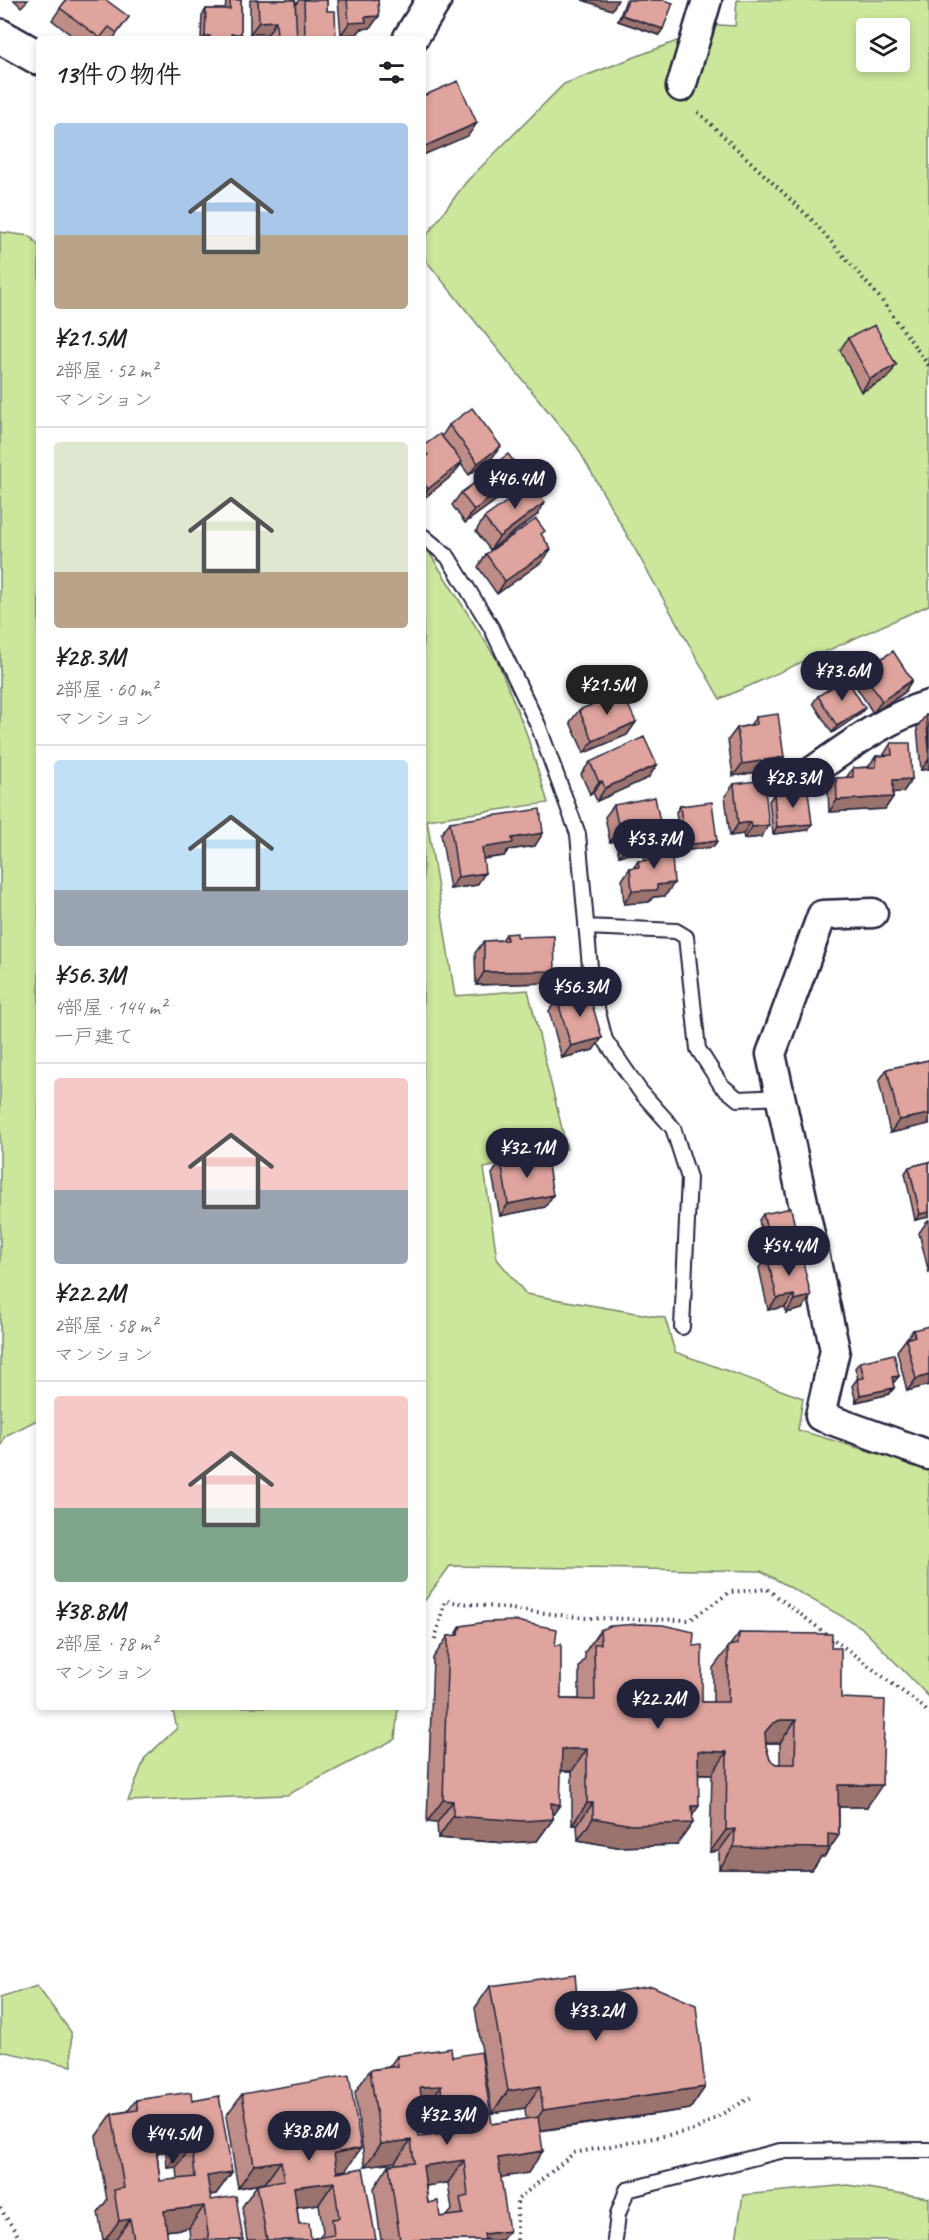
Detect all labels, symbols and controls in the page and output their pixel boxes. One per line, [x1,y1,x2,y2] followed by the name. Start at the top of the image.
[856,18,910,72] map controls
[856,18,910,72] button: layers
[375,56,408,89] icon: filters
[54,58,181,91] text: 13件の物件
[177,162,285,270] icon: home
[54,321,125,354] text: ¥21.5M
[54,358,157,383] text: 2部屋 · 52 m²
[54,387,153,412] text: マンション
[466,459,564,510] pin: ¥46.4M
[488,466,542,491] text: ¥46.4M
[177,481,285,589] icon: home
[54,640,125,673] text: ¥28.3M
[793,651,891,702] pin: ¥73.6M
[815,658,869,683] text: ¥73.6M
[558,665,656,716] pin: ¥21.5M
[580,672,634,697] text: ¥21.5M
[54,677,157,702] text: 2部屋 · 60 m²
[54,706,153,731] text: マンション
[744,758,842,809] pin: ¥28.3M
[766,765,820,790] text: ¥28.3M
[177,799,285,907] icon: home
[605,819,703,870] pin: ¥53.7M
[627,826,681,851] text: ¥53.7M
[54,958,125,991] text: ¥56.3M
[531,967,629,1018] pin: ¥56.3M
[553,974,607,999] text: ¥56.3M
[54,995,166,1020] text: 4部屋 · 144 m²
[54,1024,134,1049] text: 一戸建て
[177,1117,285,1225] icon: home
[478,1128,576,1179] pin: ¥32.1M
[500,1135,554,1160] text: ¥32.1M
[740,1226,838,1277] pin: ¥54.4M
[762,1233,816,1258] text: ¥54.4M
[54,1276,125,1309] text: ¥22.2M
[54,1313,157,1338] text: 2部屋 · 58 m²
[54,1342,153,1367] text: マンション
[177,1435,285,1543] icon: home
[54,1594,125,1627] text: ¥38.8M
[54,1631,157,1656] text: 2部屋 · 78 m²
[54,1660,153,1685] text: マンション
[609,1679,707,1730] pin: ¥22.2M
[631,1686,685,1711] text: ¥22.2M
[547,1991,645,2042] pin: ¥33.2M
[569,1998,623,2023] text: ¥33.2M
[398,2095,496,2146] pin: ¥32.3M
[420,2102,474,2127] text: ¥32.3M
[260,2111,358,2162] pin: ¥38.8M
[124,2114,222,2165] pin: ¥44.5M
[282,2118,336,2143] text: ¥38.8M
[146,2121,200,2146] text: ¥44.5M

